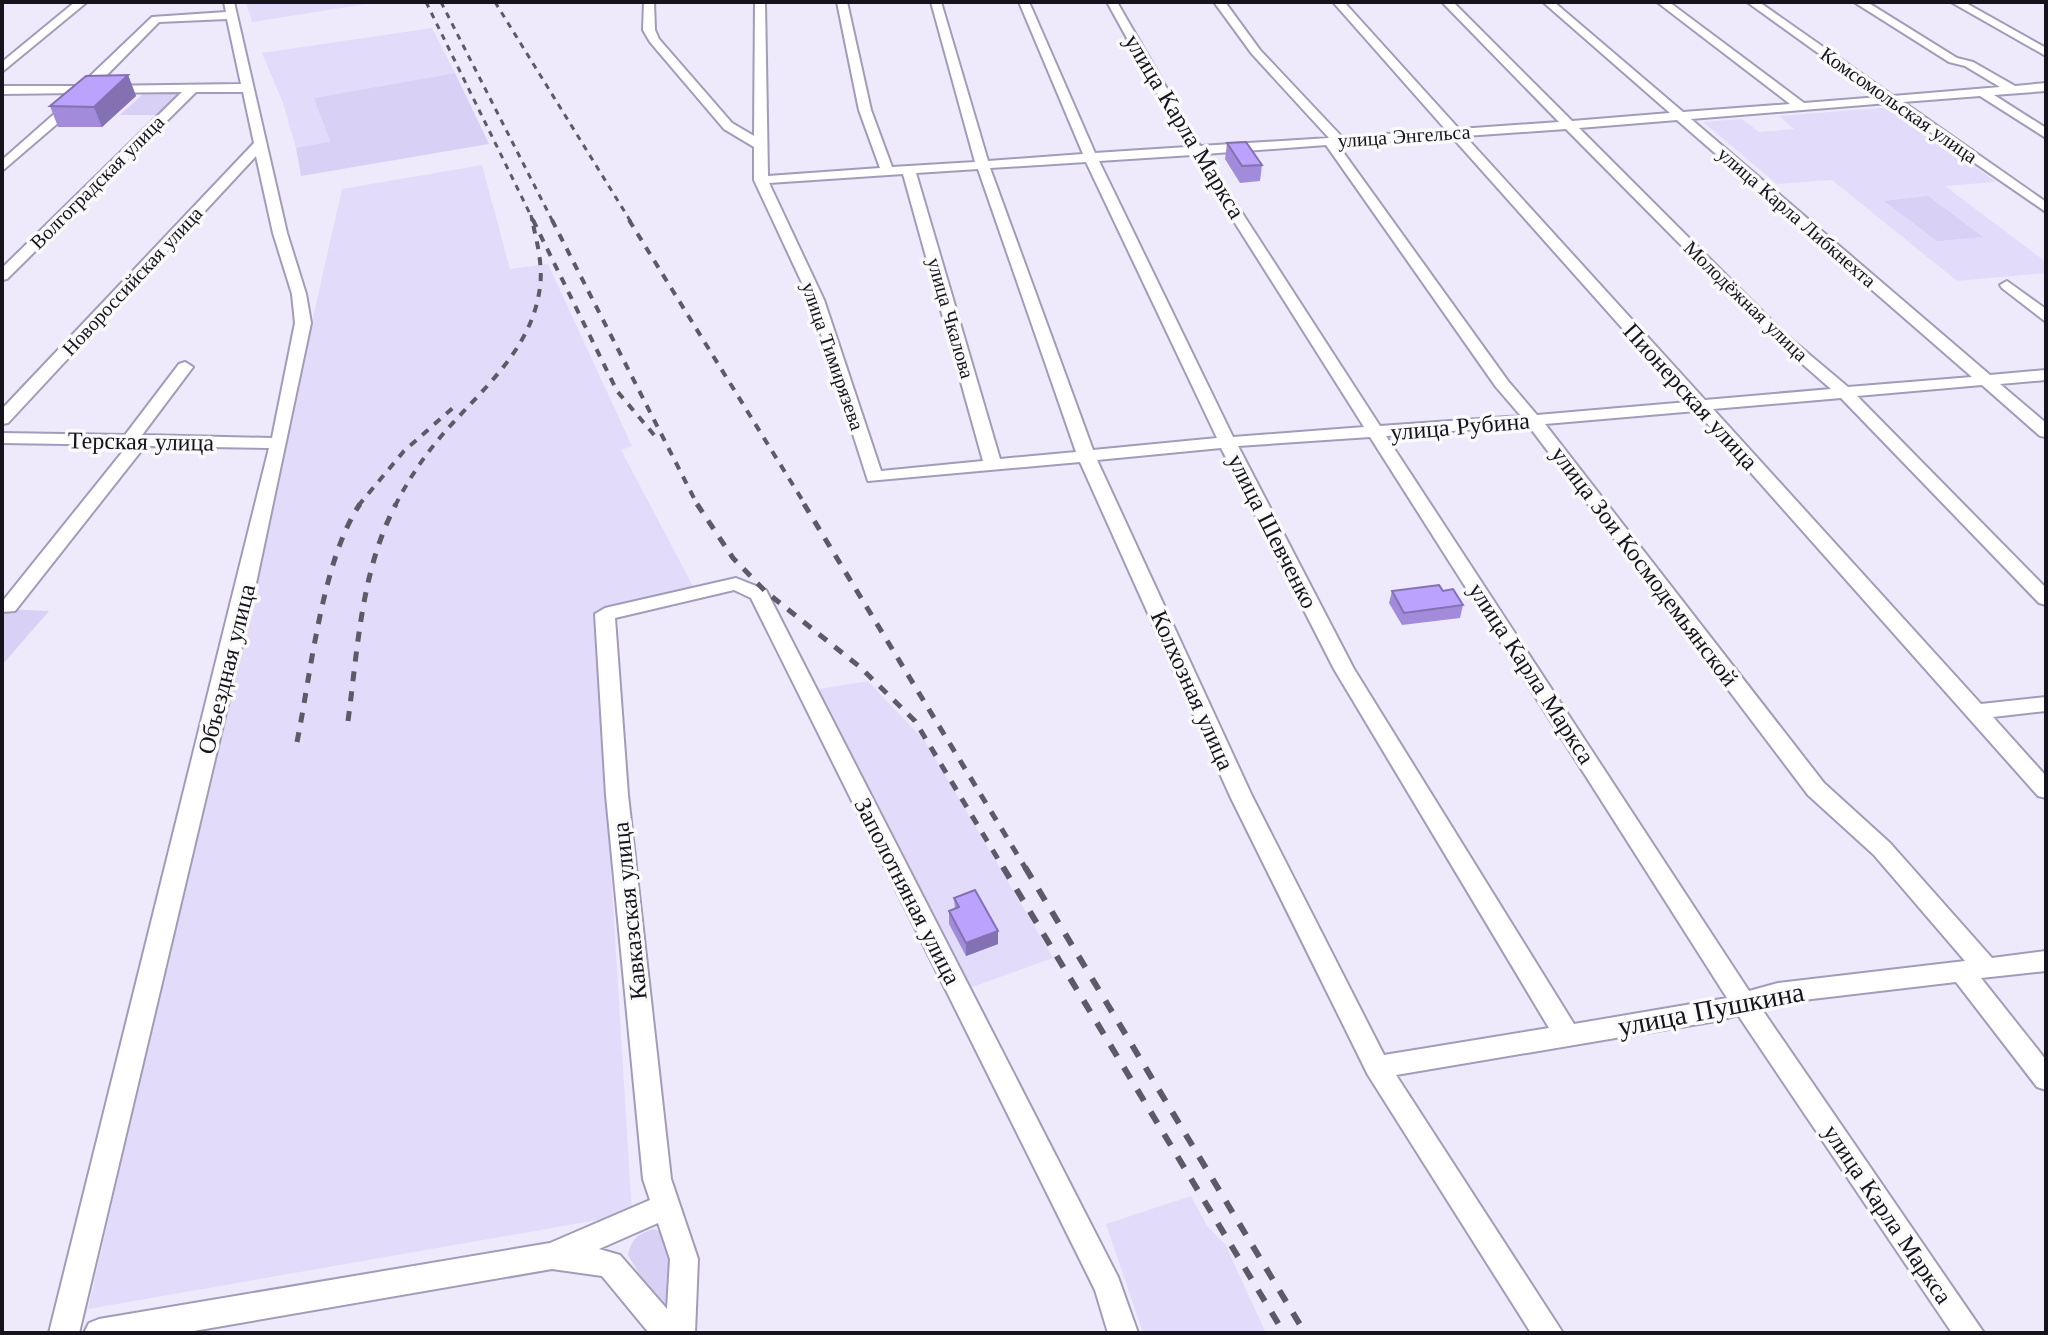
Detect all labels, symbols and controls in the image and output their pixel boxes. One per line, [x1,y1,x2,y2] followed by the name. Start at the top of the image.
[1118,28,1252,224] street label: улица Карла Маркса
[1816,42,1982,168] street label: Комсомольская улица
[25,110,169,254] street label: Волгоградская улица
[1337,119,1471,153] street label: улица Энгельса
[1713,142,1881,292] street label: улица Карла Либкнехта
[57,201,207,360] street label: Новороссийская улица
[1679,236,1813,366] street label: Молодёжная улица
[922,255,980,381] street label: улица Чкалова
[796,279,870,433] street label: улица Тимирязева
[1618,317,1765,476] street label: Пионерская улица
[1389,405,1531,447] street label: улица Рубина
[68,425,215,457] street label: Терская улица
[1545,440,1745,692] street label: улица Зои Космодемьянской
[1222,449,1324,613] street label: улица Шевченко
[1463,577,1602,769] street label: улица Карла Маркса
[191,581,261,757] street label: Объездная улица
[1145,606,1241,775] street label: Колхозная улица
[848,793,968,989] street label: Заполотняная улица
[605,820,653,1001] street label: Кавказская улица
[1615,974,1808,1044] street label: улица Пушкина
[1817,1119,1959,1310] street label: улица Карла Маркса

